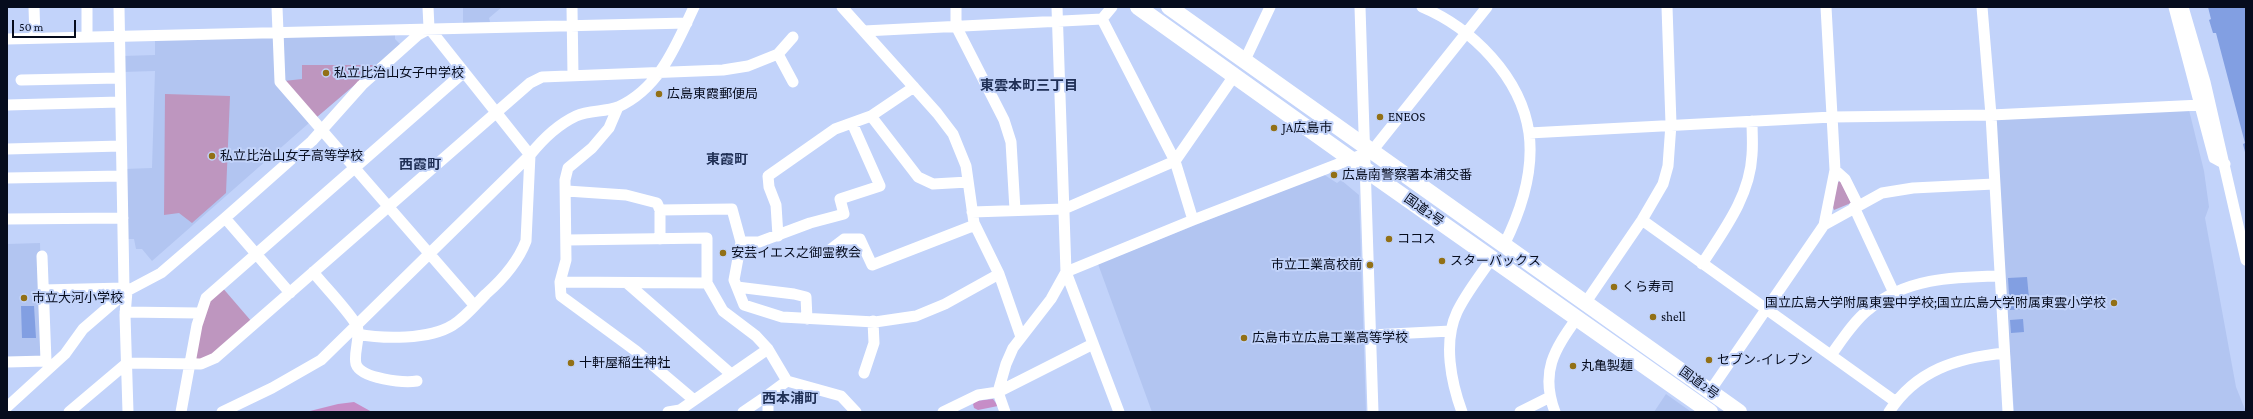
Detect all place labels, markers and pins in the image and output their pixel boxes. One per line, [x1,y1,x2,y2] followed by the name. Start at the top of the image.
[334,65,464,81] place label: 私立比治山女子中学校
[321,68,331,78] marker: 私立比治山女子中学校
[667,86,758,102] place label: 広島東霞郵便局
[654,89,664,99] marker: 広島東霞郵便局
[1388,109,1425,125] place label: ENEOS
[1375,112,1385,122] marker: ENEOS
[1282,120,1332,136] place label: JA広島市
[1269,123,1279,133] marker: JA広島市
[220,148,363,164] place label: 私立比治山女子高等学校
[207,151,217,161] marker: 私立比治山女子高等学校
[1342,167,1472,183] place label: 広島南警察署本浦交番
[1329,170,1339,180] marker: 広島南警察署本浦交番
[1397,231,1436,247] place label: ココス
[1384,234,1394,244] marker: ココス
[731,245,861,261] place label: 安芸イエス之御霊教会
[718,248,728,258] marker: 安芸イエス之御霊教会
[1450,253,1541,269] place label: スターバックス
[1437,256,1447,266] marker: スターバックス
[1271,257,1362,273] place label: 市立工業高校前
[1365,260,1375,270] marker: 市立工業高校前
[1622,279,1674,295] place label: くら寿司
[1609,282,1619,292] marker: くら寿司
[32,290,123,306] place label: 市立大河小学校
[19,293,29,303] marker: 市立大河小学校
[1765,295,2106,311] place label: 国立広島大学附属東雲中学校;国立広島大学附属東雲小学校
[2109,298,2119,308] marker: 国立広島大学附属東雲中学校;国立広島大学附属東雲小学校
[1661,309,1686,325] place label: shell
[1648,312,1658,322] marker: shell
[1252,330,1408,346] place label: 広島市立広島工業高等学校
[1239,333,1249,343] marker: 広島市立広島工業高等学校
[1717,352,1813,368] place label: セブン-イレブン
[579,355,670,371] place label: 十軒屋稲生神社
[1704,355,1714,365] marker: セブン-イレブン
[566,358,576,368] marker: 十軒屋稲生神社
[1581,358,1633,374] place label: 丸亀製麺
[1568,361,1578,371] marker: 丸亀製麺

